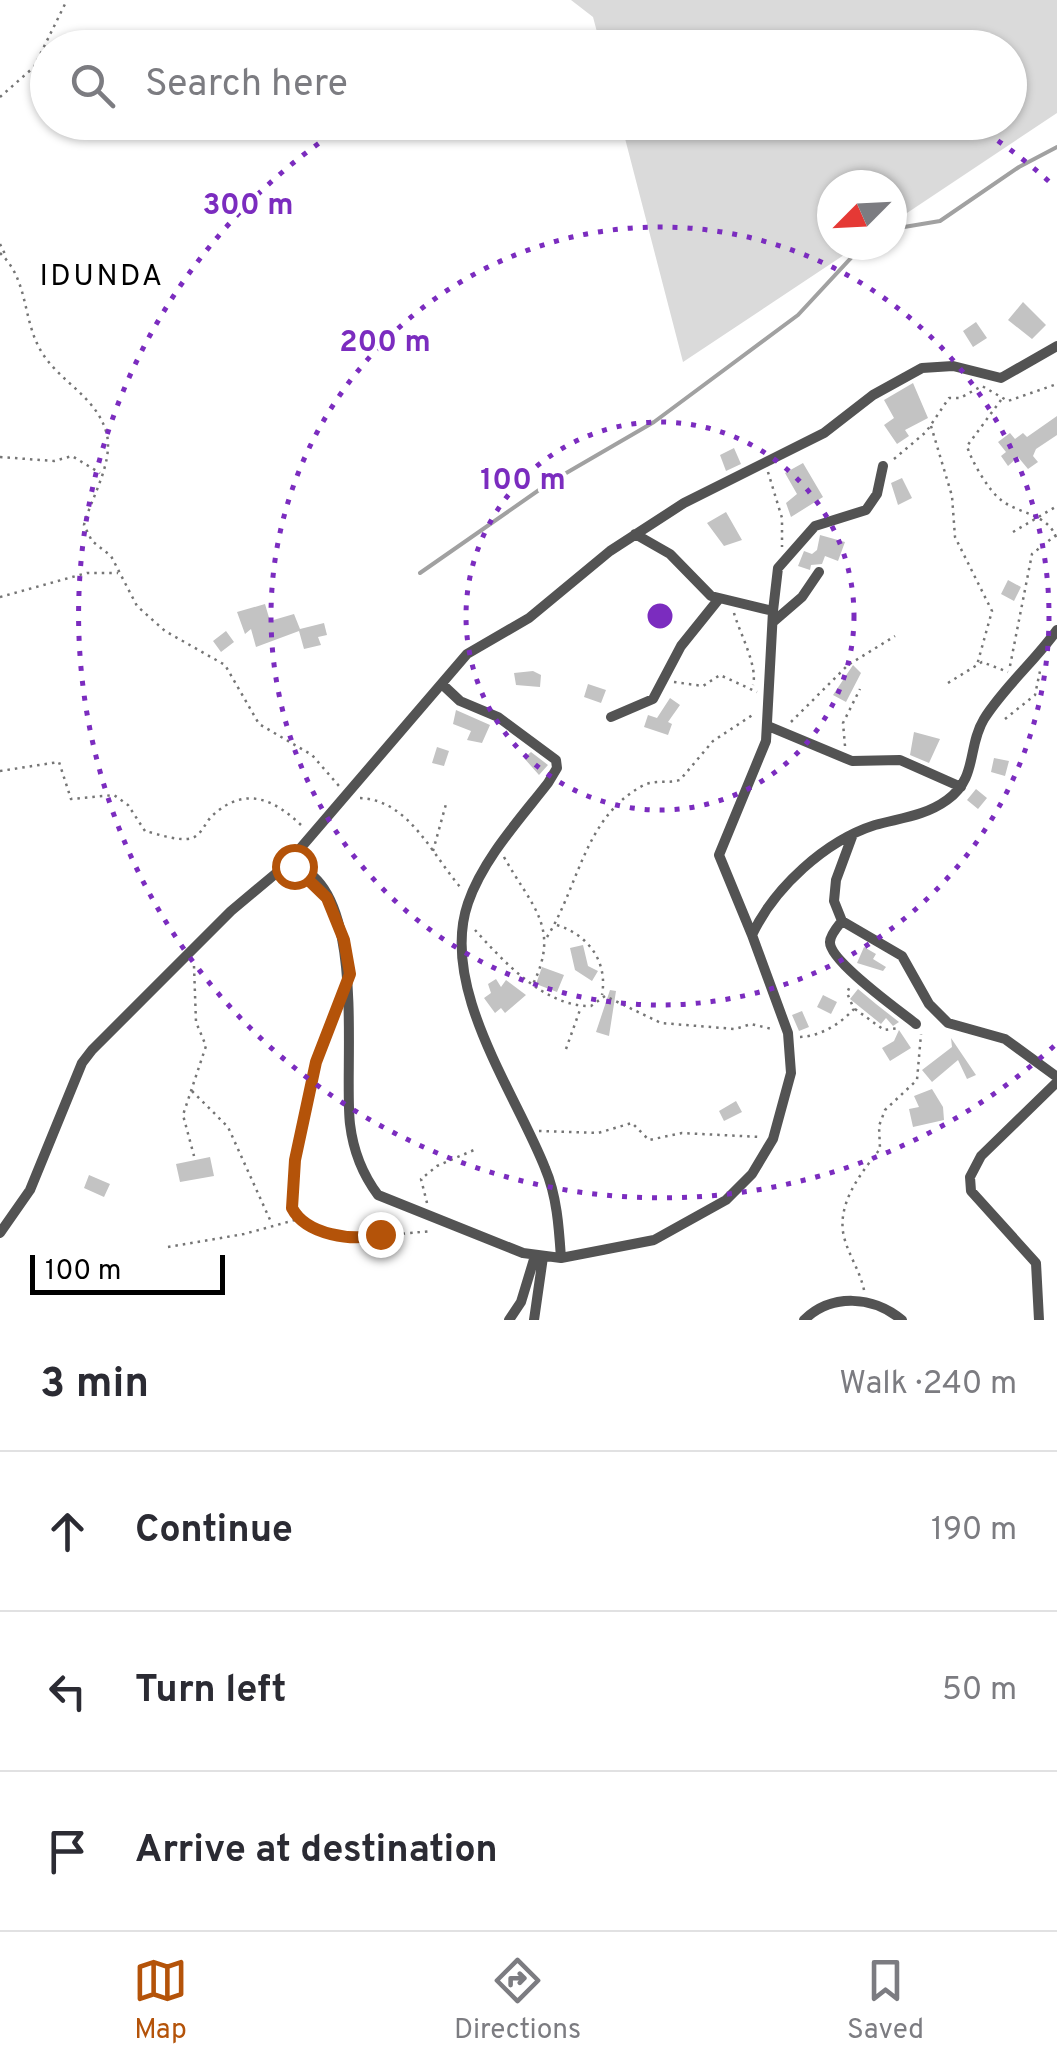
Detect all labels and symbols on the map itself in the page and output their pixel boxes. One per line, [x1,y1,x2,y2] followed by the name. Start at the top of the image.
[817,170,907,260] north arrow
[203,188,293,225] text: 300 m
[39,259,165,296] district label: IDUNDA
[339,325,431,362] text: 200 m
[480,463,566,500] text: 100 m
[642,598,678,634] centre of rings
[272,844,318,890] route start
[358,1212,404,1258] route end
[30,1250,225,1294] scale bar

